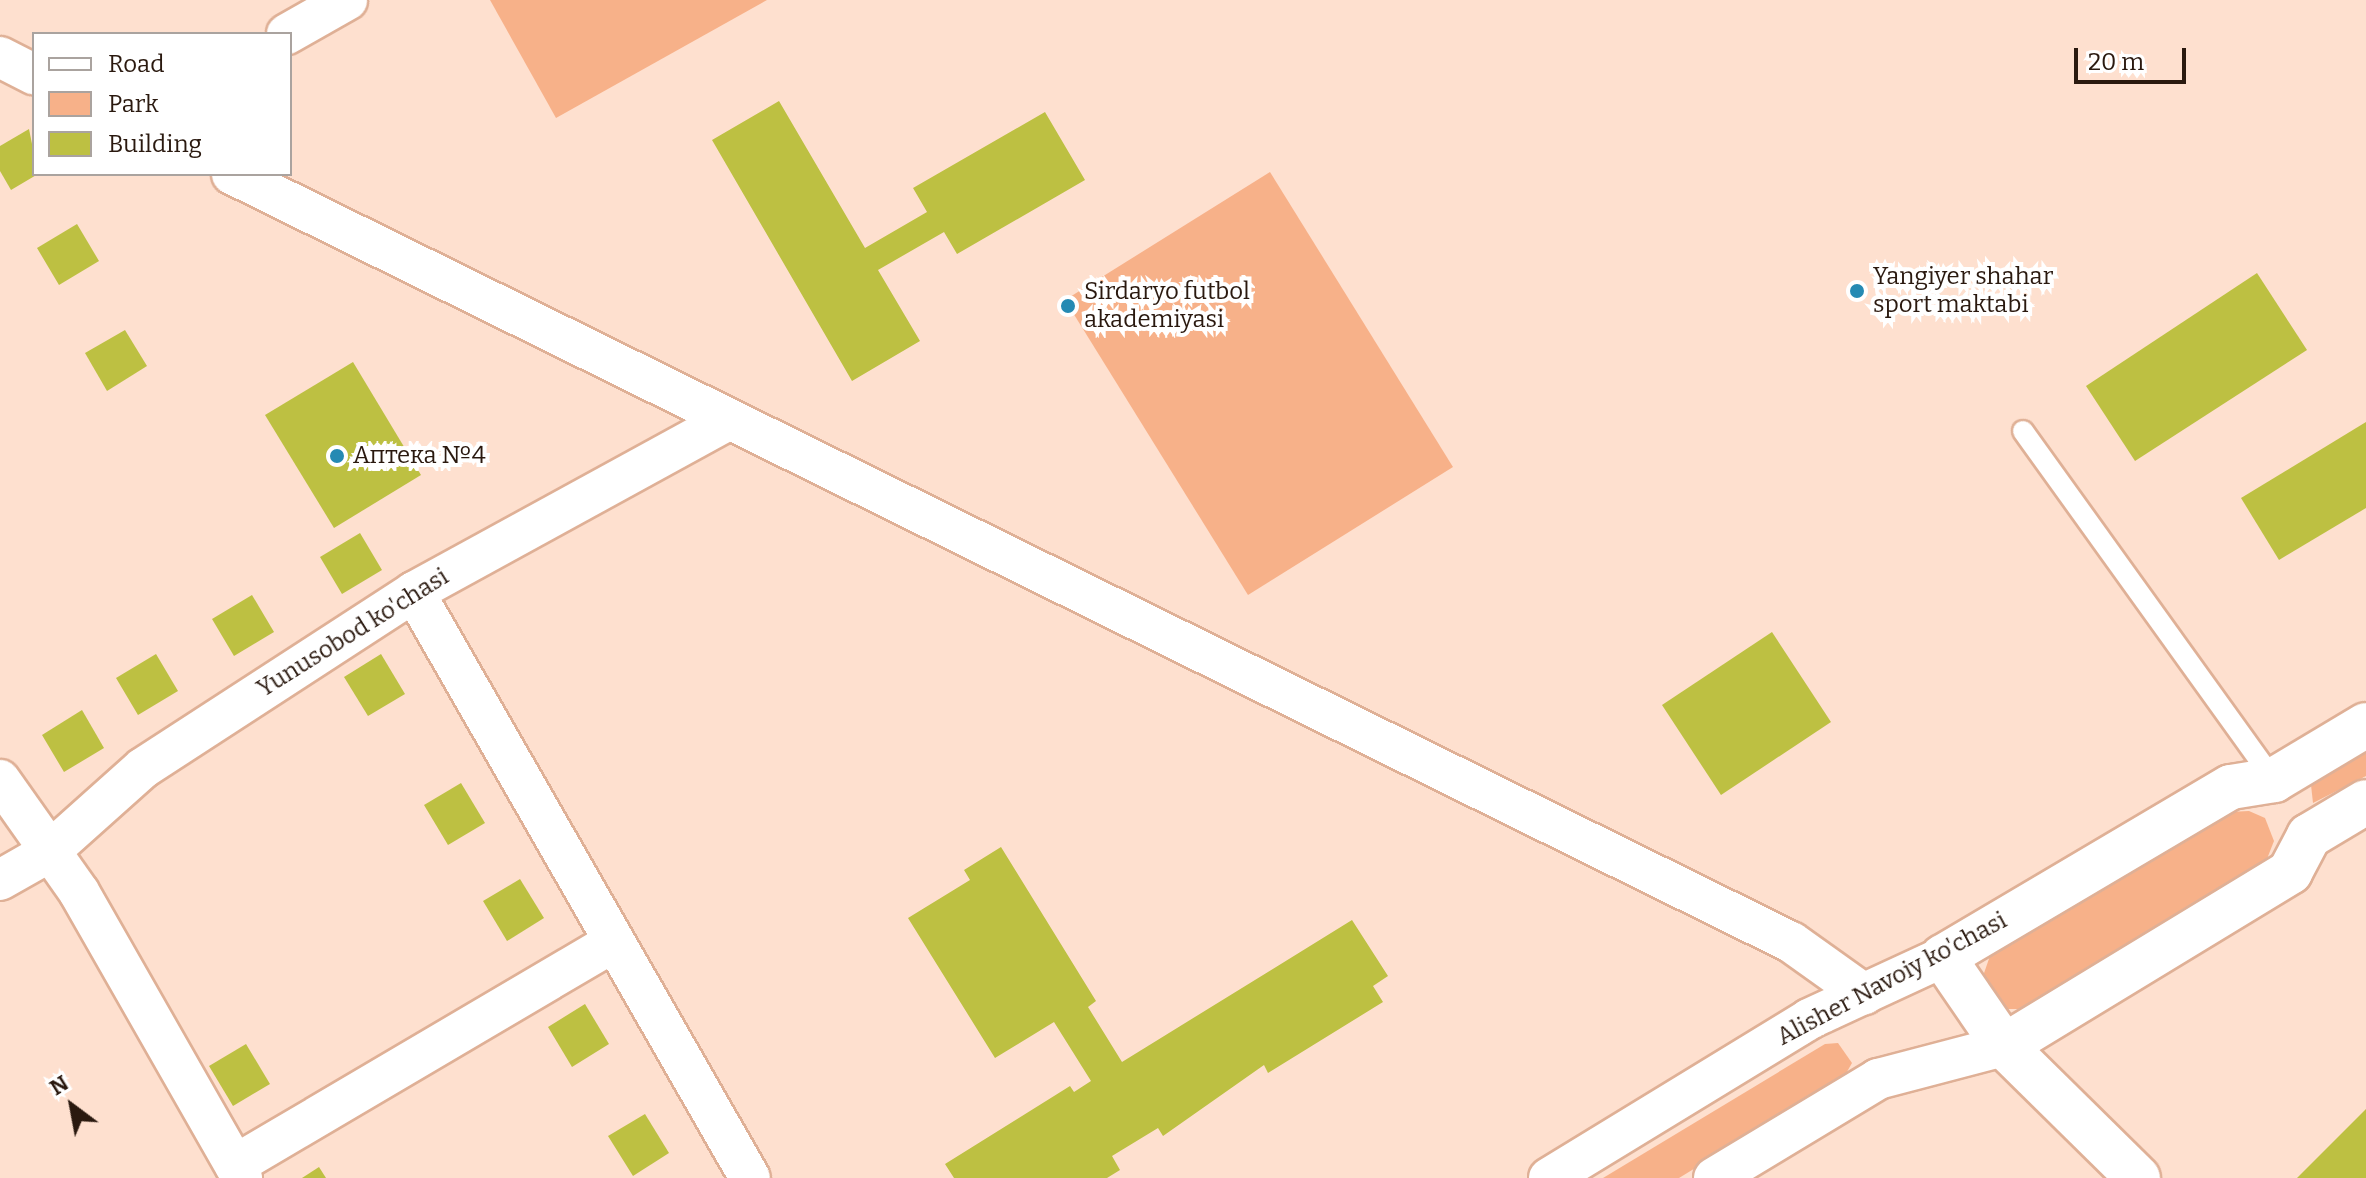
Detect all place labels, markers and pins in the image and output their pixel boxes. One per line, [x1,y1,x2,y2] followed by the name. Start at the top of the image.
[1873,263,2053,319] place label: Yangiyer shahar sport maktabi
[1084,278,1250,334] place label: Sirdaryo futbol akademiyasi
[1848,282,1866,300] marker: Yangiyer shahar sport maktabi
[1059,297,1077,315] marker: Sirdaryo futbol akademiyasi
[353,442,486,470] place label: Аптека №4
[328,447,346,465] marker: Аптека №4

